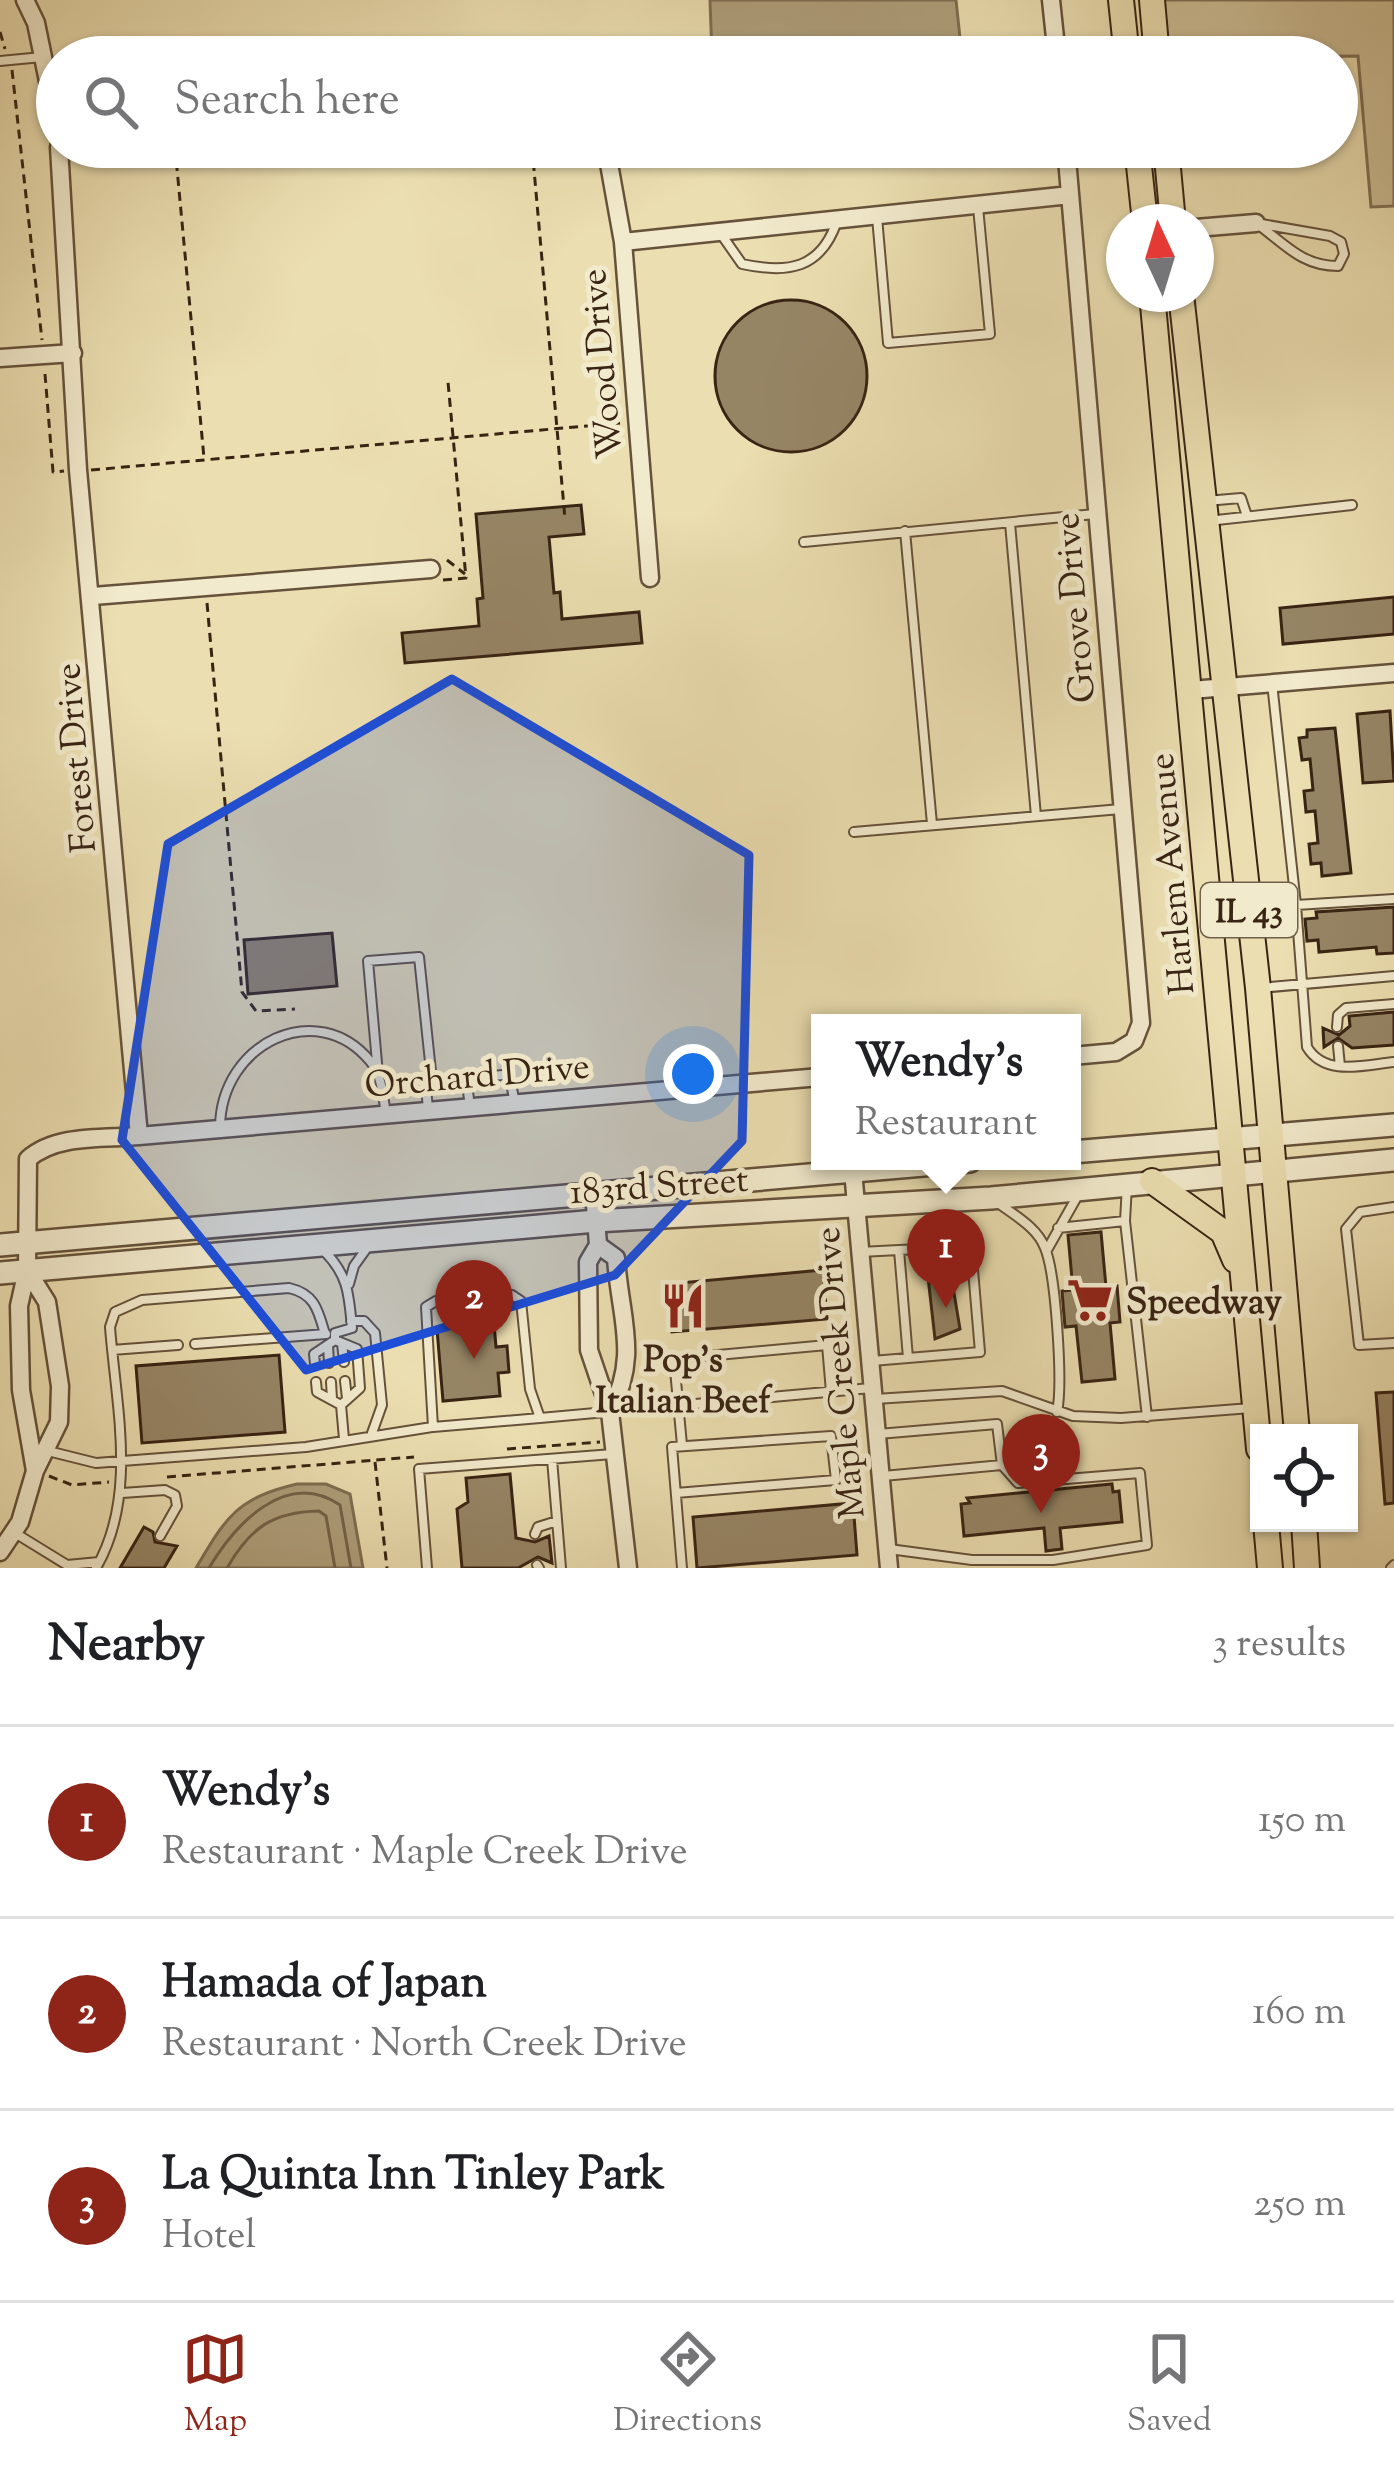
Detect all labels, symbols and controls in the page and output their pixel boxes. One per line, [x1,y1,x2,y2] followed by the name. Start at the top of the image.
[36,36,1358,168] search box
[78,69,144,135] icon: search
[174,70,400,135] text: Search here
[1106,204,1214,312] north arrow
[570,267,638,461] street label: Wood Drive
[1043,511,1111,705] street label: Grove Drive
[44,661,112,855] street label: Forest Drive
[1138,751,1210,996] street label: Harlem Avenue
[1201,883,1297,937] road number: IL 43
[811,1014,1081,1170] popup
[855,1032,1023,1097] text: Wendy's
[363,1042,592,1114] street label: Orchard Drive
[663,1044,723,1104] your location
[855,1097,1037,1153] text: Restaurant
[568,1156,750,1220] street label: 183rd Street
[907,1209,985,1308] pin: 1
[803,1225,881,1521] street label: Maple Creek Drive
[435,1260,513,1359] pin: 2
[1065,1275,1115,1325] supermarket icon: Speedway
[1126,1278,1282,1330] place label: Speedway
[658,1281,708,1331] restaurant icon: Pop's Italian Beef
[595,1336,773,1429] place label: Pop's Italian Beef
[1002,1414,1080,1513] pin: 3
[1250,1424,1358,1532] map controls
[1250,1424,1358,1532] button: locate
[48,1610,205,1683] text: Nearby
[1212,1618,1346,1674] text: 3 results
[162,1761,330,1826] text: Wendy's
[80,1794,94,1850] text: 1
[1258,1794,1346,1850] text: 150 m
[162,1826,688,1882] text: Restaurant · Maple Creek Drive
[162,1953,487,2018] text: Hamada of Japan
[78,1986,96,2042] text: 2
[1252,1986,1346,2042] text: 160 m
[162,2018,687,2074] text: Restaurant · North Creek Drive
[162,2145,665,2210] text: La Quinta Inn Tinley Park
[79,2178,95,2234] text: 3
[1253,2178,1346,2234] text: 250 m
[162,2210,256,2266] text: Hotel
[182,2326,248,2446] tab: Map
[613,2326,762,2446] tab: Directions
[1127,2326,1212,2446] tab: Saved

